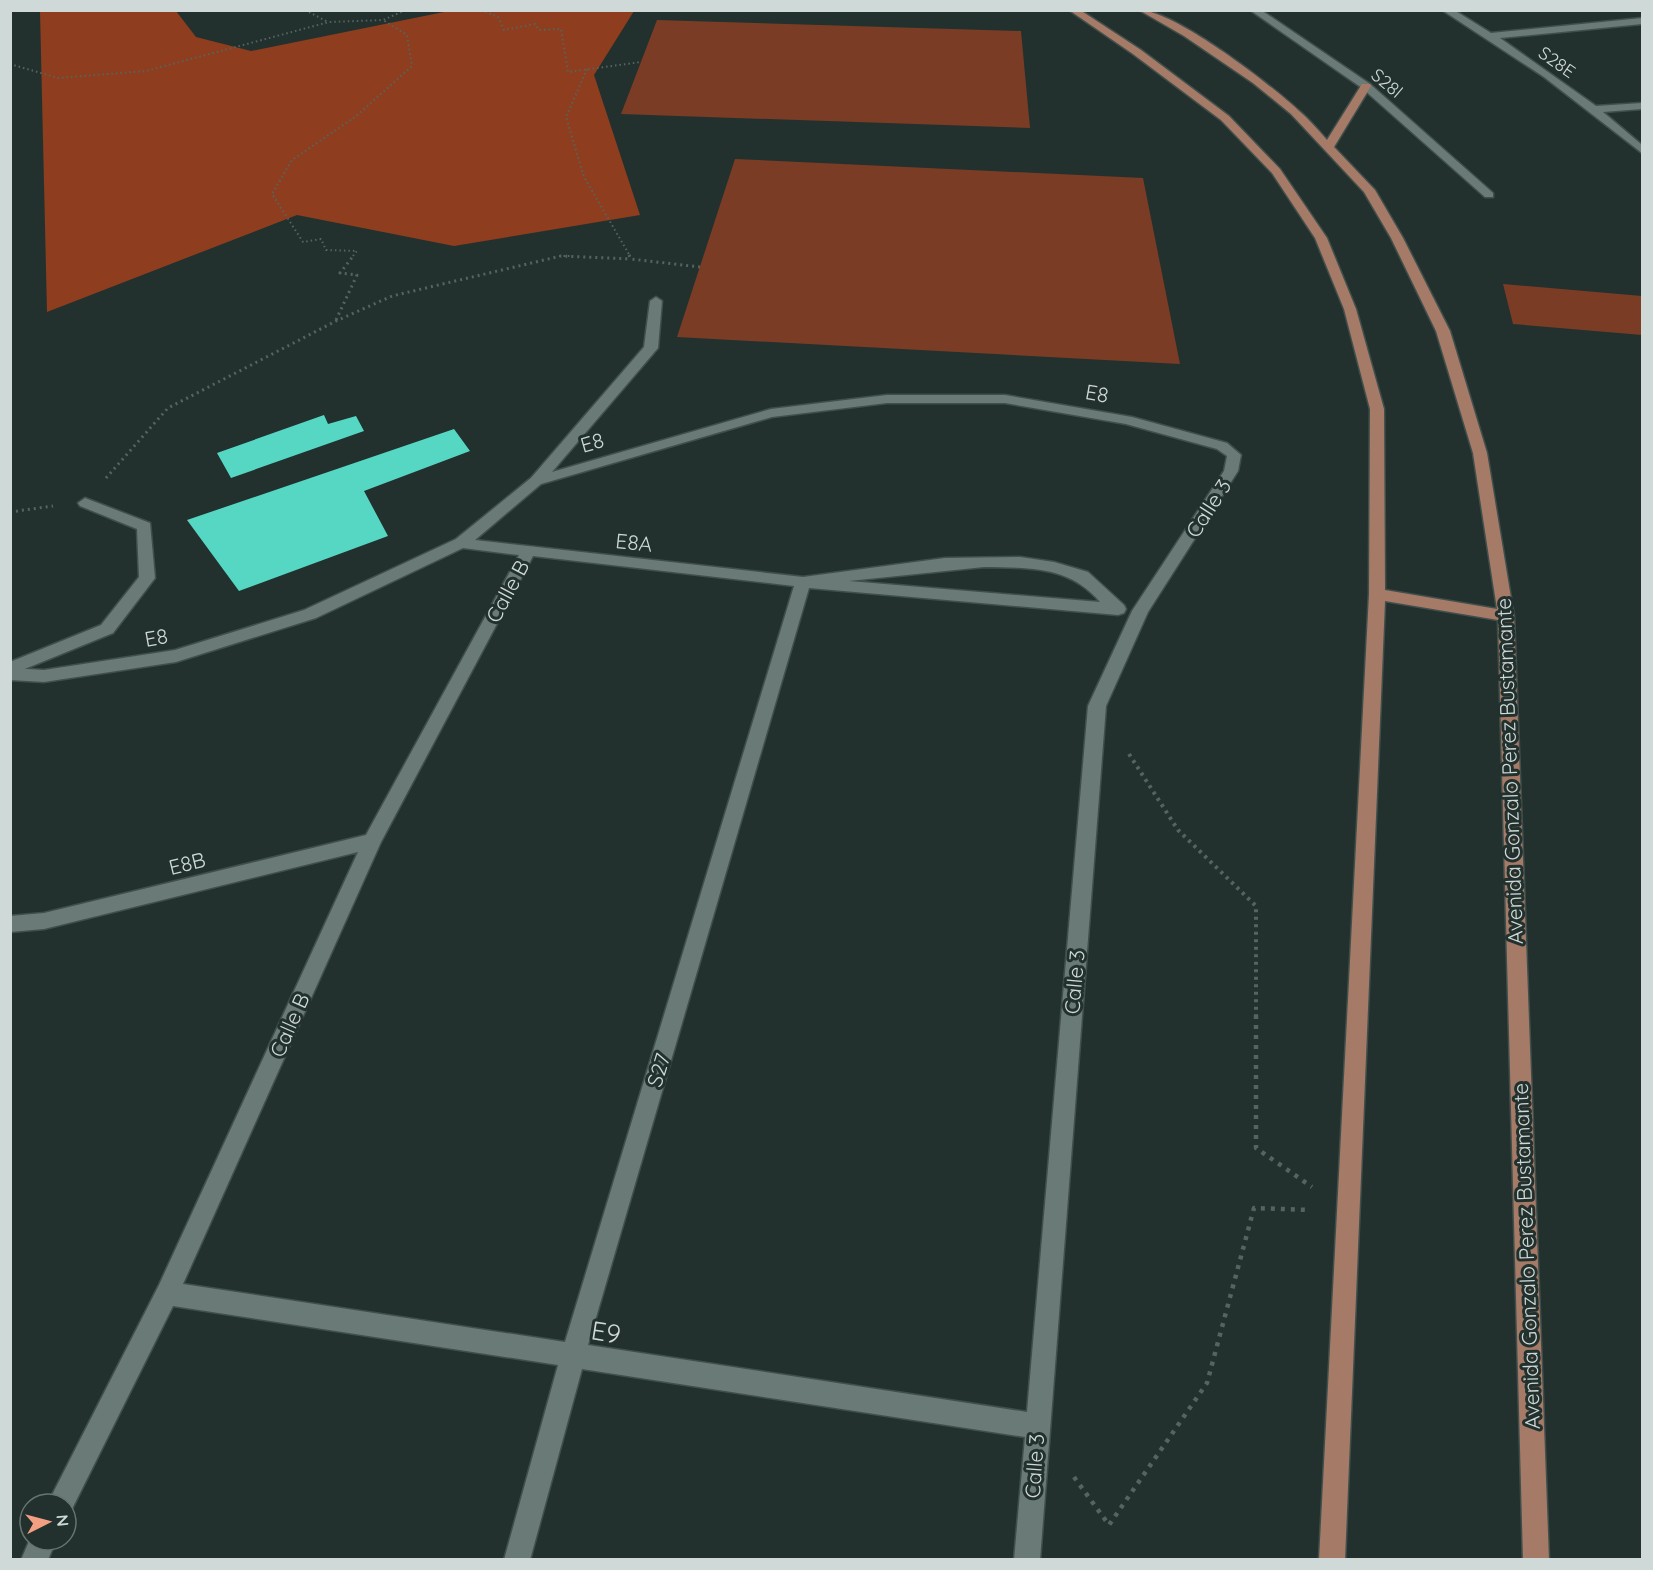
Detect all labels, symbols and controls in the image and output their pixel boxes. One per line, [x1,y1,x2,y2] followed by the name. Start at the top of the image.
[1534,41,1580,83] street label: S28E
[1367,63,1407,103] street label: S28l
[1083,378,1111,408] street label: E8
[577,426,607,458] street label: E8
[1180,474,1236,542] street label: Calle 3
[614,527,654,557] street label: E8A
[480,555,534,627] street label: Calle B
[1490,597,1528,945] street label: Avenida Gonzalo Perez Bustamante
[142,622,170,652] street label: E8
[166,846,208,880] street label: E8B
[1058,949,1090,1015] street label: Calle 3
[263,989,315,1061] street label: Calle B
[641,1050,675,1090] street label: S27
[1507,1082,1545,1430] street label: Avenida Gonzalo Perez Bustamante
[589,1313,623,1351] street label: E9
[1019,1433,1049,1499] street label: Calle 3
[18,1492,78,1552] north arrow
[52,1514,73,1527] text: N

